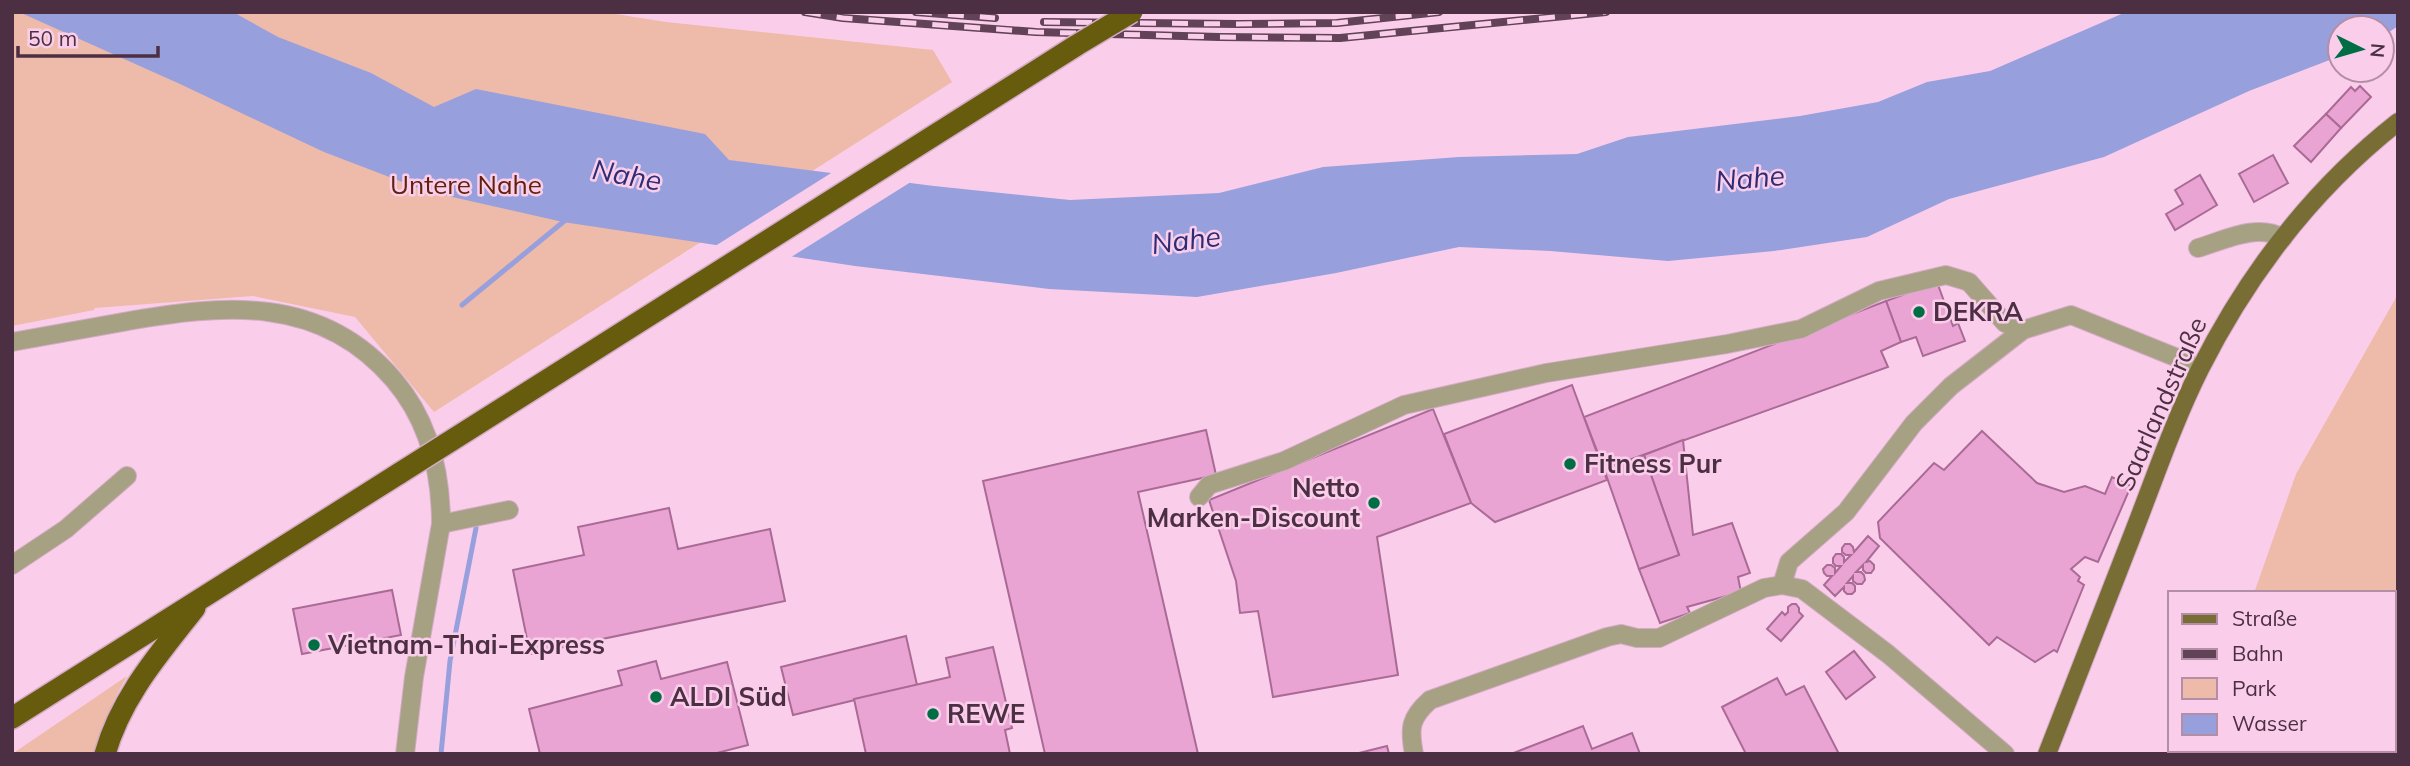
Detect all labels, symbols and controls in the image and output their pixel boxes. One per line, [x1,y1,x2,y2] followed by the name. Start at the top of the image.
[18,14,158,58] scale bar
[2326,14,2396,84] north arrow
[28,25,77,51] text: 50 m
[2365,42,2391,59] text: N
[590,151,664,198] water label: Nahe
[1714,157,1786,198] water label: Nahe
[390,168,542,201] park label: Untere Nahe
[1149,218,1222,261] water label: Nahe
[1933,295,2024,328] place label: DEKRA
[1911,304,1927,320] marker: DEKRA
[2107,312,2214,496] street label: Saarlandstraße
[1584,447,1722,480] place label: Fitness Pur
[1562,456,1578,472] marker: Fitness Pur
[1147,471,1360,534] place label: Netto Marken-Discount
[1366,495,1382,511] marker: Netto Marken-Discount
[2168,591,2396,752] legend
[2232,605,2297,631] text: Straße
[327,628,605,661] place label: Vietnam-Thai-Express
[306,637,322,653] marker: Vietnam-Thai-Express
[2232,640,2284,666] text: Bahn
[2232,675,2276,701] text: Park
[670,680,787,713] place label: ALDI Süd
[648,689,664,705] marker: ALDI Süd
[947,697,1025,730] place label: REWE
[925,706,941,722] marker: REWE
[2232,710,2307,736] text: Wasser

